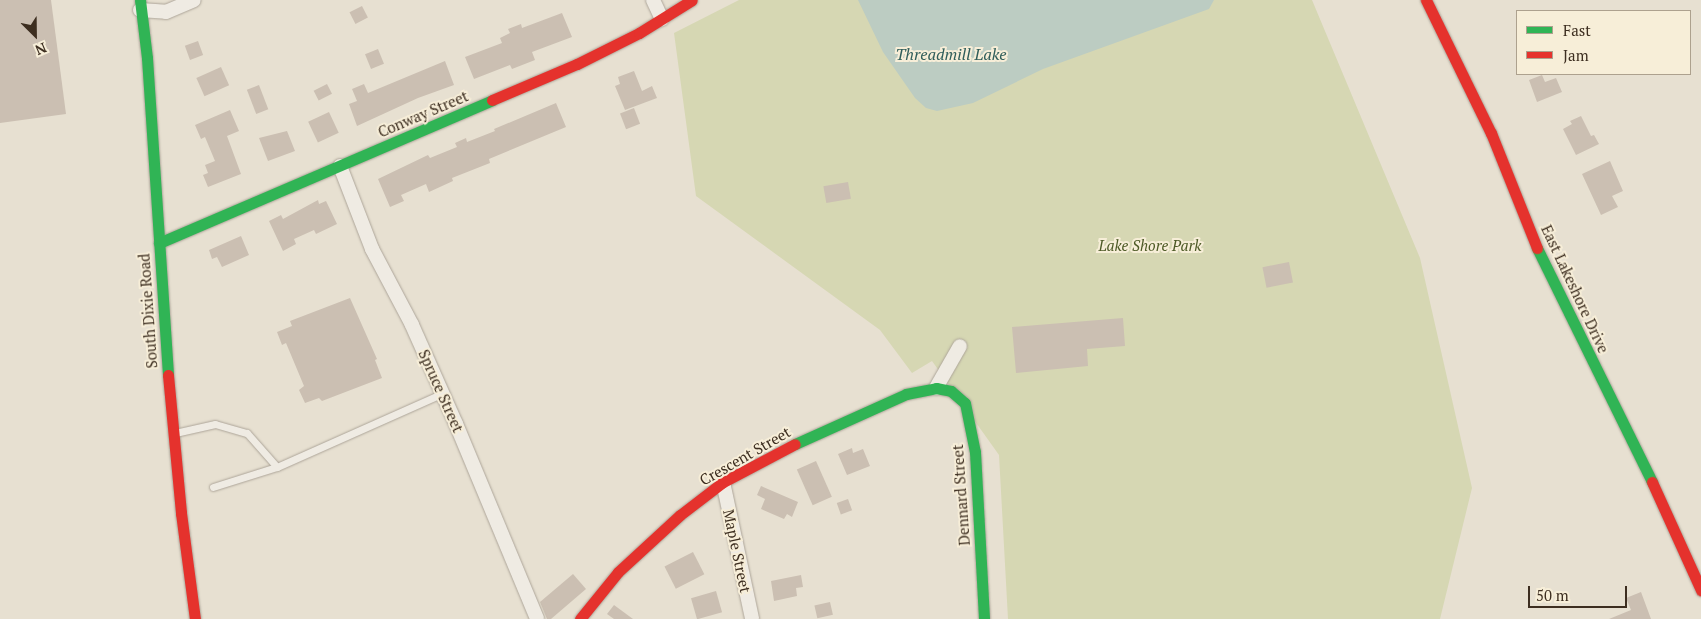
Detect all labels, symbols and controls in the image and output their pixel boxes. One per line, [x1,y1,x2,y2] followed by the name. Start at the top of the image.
[10,10,60,60] north arrow
[1516,10,1691,75] legend
[1563,20,1591,40] text: Fast
[32,38,50,60] text: N
[896,44,1006,64] water label: Threadmill Lake
[1563,45,1589,65] text: Jam
[375,87,471,141] street label: Conway Street
[1537,222,1613,356] street label: East Lakeshore Drive
[1098,237,1202,255] park label: Lake Shore Park
[135,253,161,369] street label: South Dixie Road
[415,347,467,435] street label: Spruce Street
[696,423,794,489] street label: Crescent Street
[948,444,974,546] street label: Dennard Street
[719,508,755,594] street label: Maple Street
[1531,576,1630,608] scale bar
[1536,585,1569,605] text: 50 m

